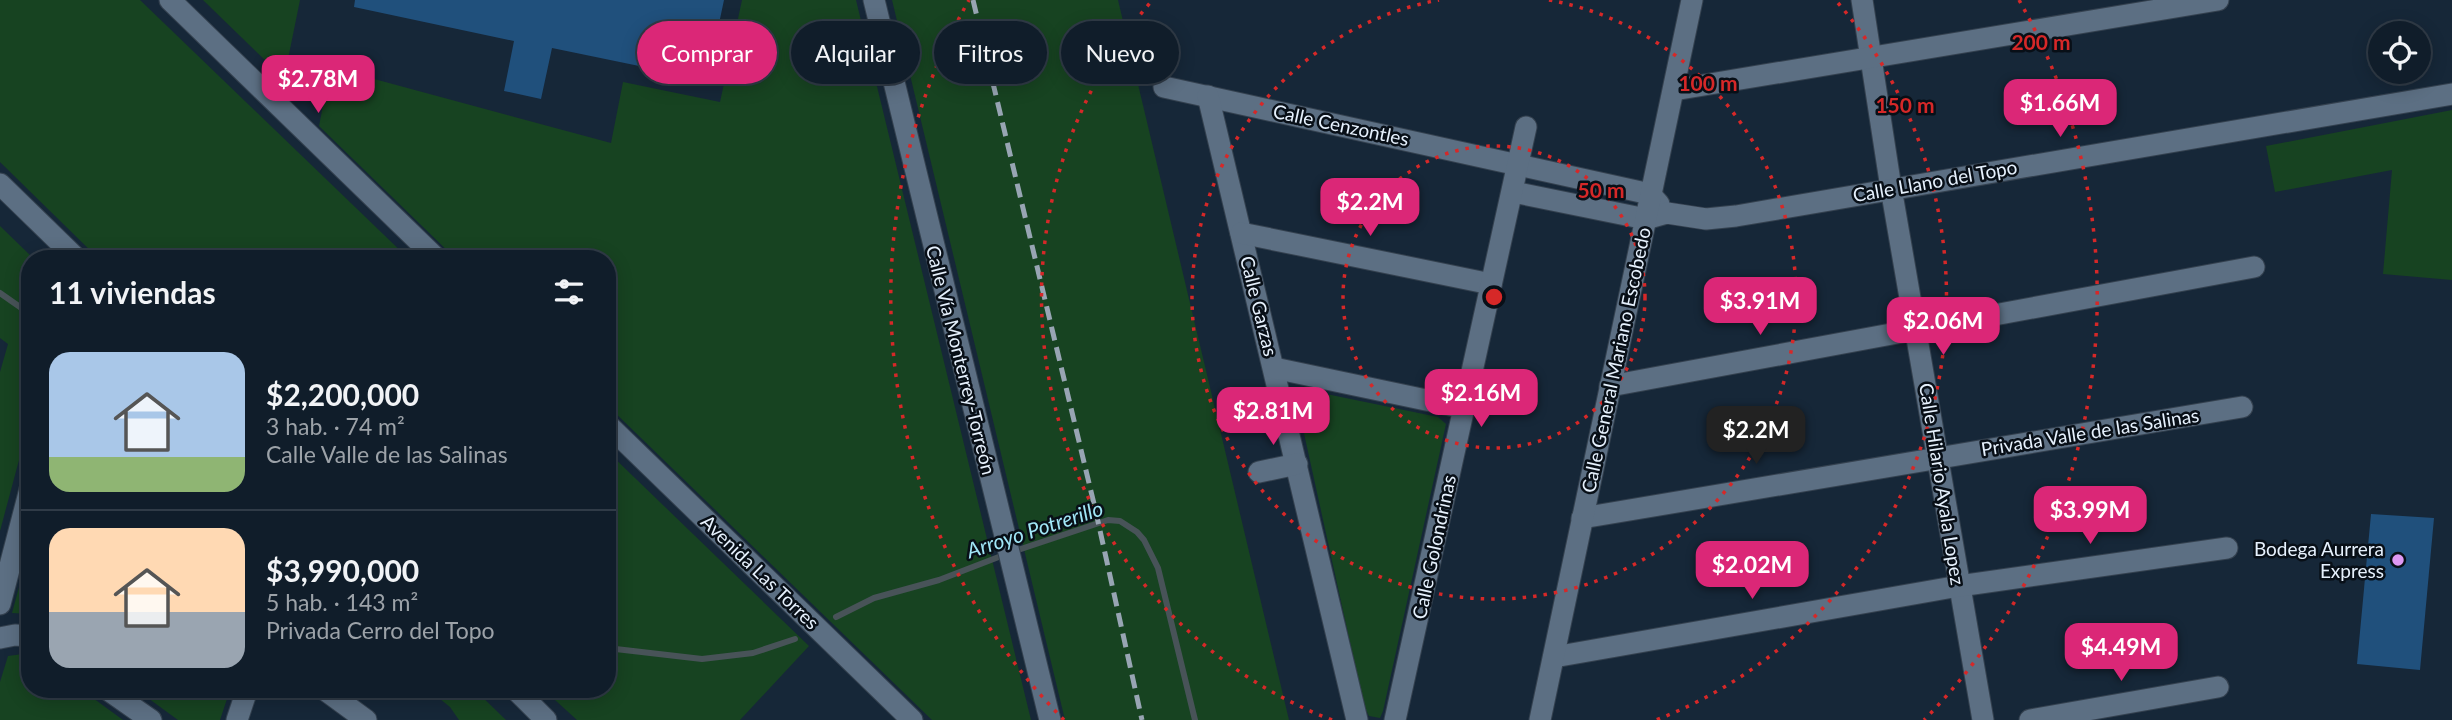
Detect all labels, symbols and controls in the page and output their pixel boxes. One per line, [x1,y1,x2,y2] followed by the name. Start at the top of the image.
[637,21,777,84] chip: Comprar
[791,21,920,84] chip: Alquilar
[934,21,1047,84] chip: Filtros
[1061,21,1179,84] chip: Nuevo
[2368,21,2431,84] map controls
[2368,21,2431,84] button: locate
[2011,29,2071,54] text: 200 m
[261,55,375,115] pin: $2.78M
[278,64,358,92] text: $2.78M
[1678,70,1738,95] text: 100 m
[2003,80,2117,139] pin: $1.66M
[2020,88,2100,116] text: $1.66M
[1875,92,1935,117] text: 150 m
[1271,99,1411,150] street label: Calle Cenzontles
[1851,155,2019,206] street label: Calle Llano del Topo
[1577,177,1625,202] text: 50 m
[1321,178,1419,238] pin: $2.2M
[1336,187,1404,215] text: $2.2M
[1576,225,1655,495] street label: Calle General Mariano Escobedo
[922,243,1001,477] street label: Calle Vía Monterrey-Torreón
[1236,253,1283,358] street label: Calle Garzas
[550,273,588,311] icon: filters
[49,274,216,310] text: 11 viviendas
[1703,278,1817,337] pin: $3.91M
[1482,285,1506,309] centre of rings
[1720,286,1800,314] text: $3.91M
[1886,298,2000,357] pin: $2.06M
[1903,306,1983,334] text: $2.06M
[1424,370,1538,429] pin: $2.16M
[266,376,419,412] text: $2,200,000
[1441,378,1521,406] text: $2.16M
[105,380,189,464] icon: home
[1915,381,1970,587] street label: Calle Hilario Ayala Lopez
[1216,388,1330,447] pin: $2.81M
[1233,396,1313,424] text: $2.81M
[1979,403,2201,460] street label: Privada Valle de las Salinas
[1707,406,1805,466] pin: $2.2M
[266,412,405,440] text: 3 hab. · 74 m²
[1722,415,1790,443] text: $2.2M
[266,440,508,468] text: Calle Valle de las Salinas
[1407,473,1460,621] street label: Calle Golondrinas
[2033,486,2147,546] pin: $3.99M
[962,495,1106,563] water label: Arroyo Potrerillo
[2050,495,2130,523] text: $3.99M
[697,510,824,634] street label: Avenida Las Torres
[2254,537,2384,582] place label: Bodega Aurrera Express
[1695,542,1809,601] pin: $2.02M
[1712,550,1792,578] text: $2.02M
[266,552,419,588] text: $3,990,000
[2390,552,2406,568] marker: Bodega Aurrera Express
[105,556,189,640] icon: home
[266,588,418,616] text: 5 hab. · 143 m²
[266,616,495,644] text: Privada Cerro del Topo
[2064,624,2178,683] pin: $4.49M
[2081,632,2161,660] text: $4.49M

